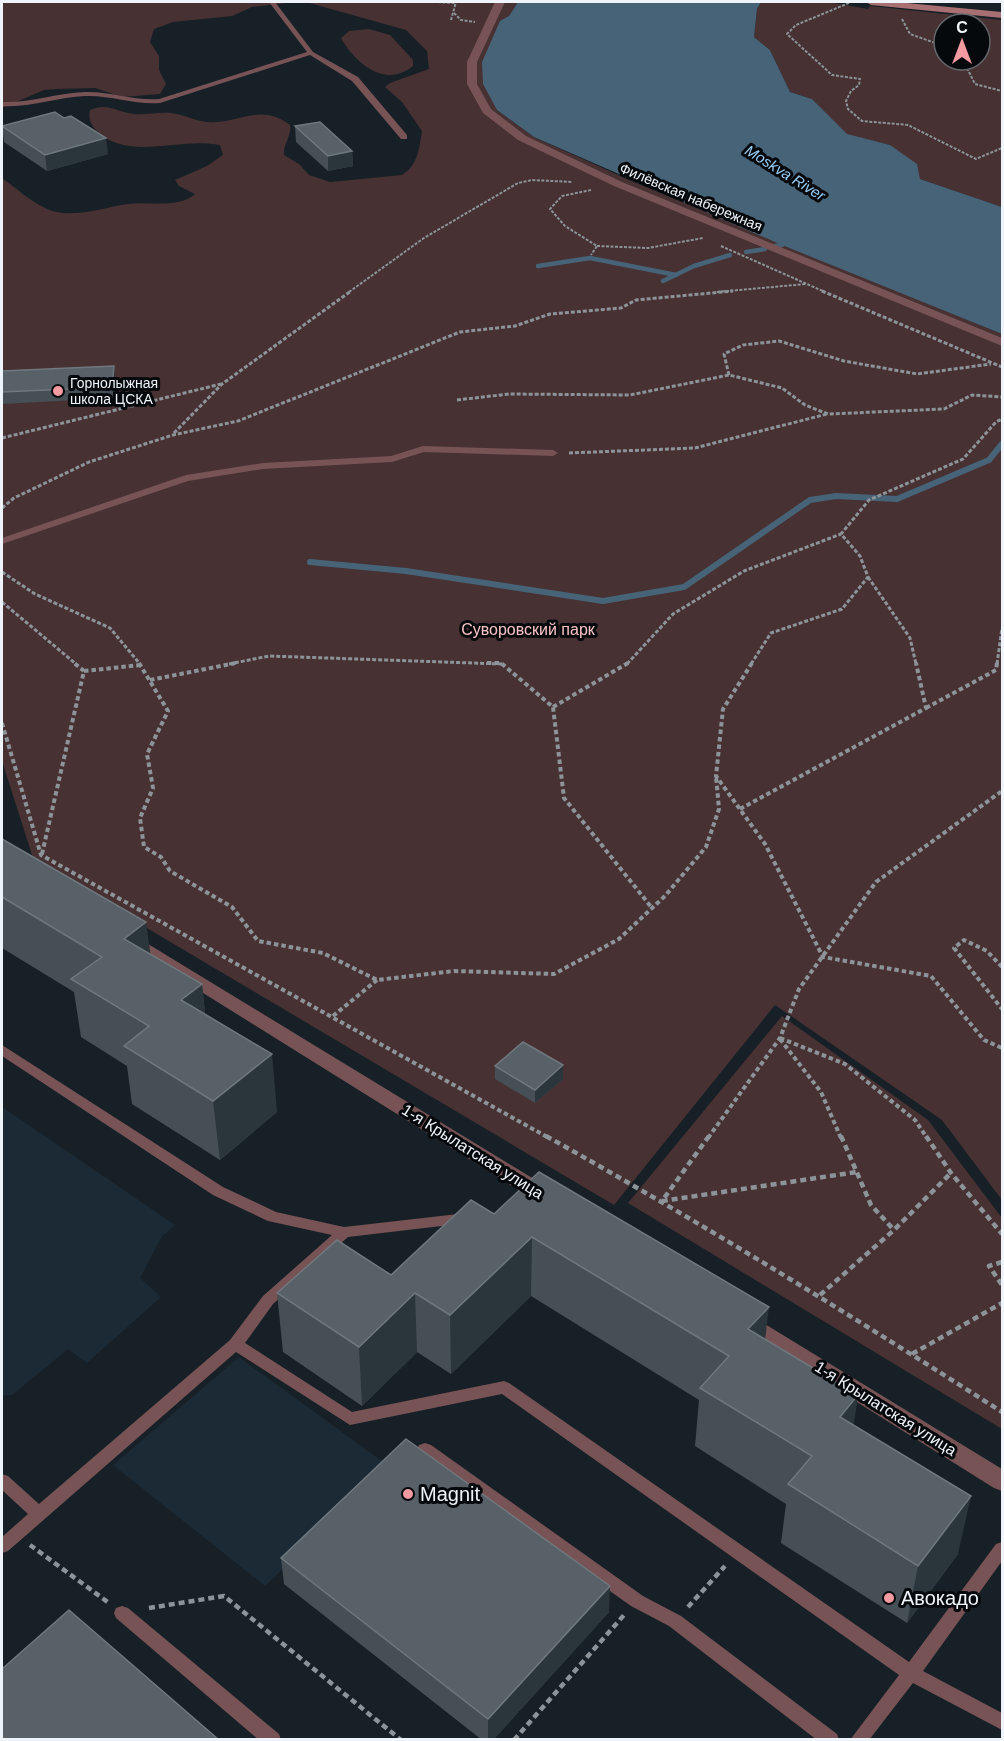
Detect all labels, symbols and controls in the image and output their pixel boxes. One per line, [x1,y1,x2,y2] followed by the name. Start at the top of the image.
[932,12,992,72] north arrow
[956,19,968,36] text: С
[742,141,829,204] water label: Moskva River
[617,160,765,234] street label: Филёвская набережная
[70,375,158,407] place label: Горнолыжная школа ЦСКА
[51,384,65,398] marker: Горнолыжная школа ЦСКА
[461,621,596,638] park label: Суворовский парк
[399,1101,547,1202] street label: 1-я Крылатская улица
[812,1358,960,1459] street label: 1-я Крылатская улица
[420,1483,480,1505] place label: Magnit
[401,1487,415,1501] marker: Magnit
[901,1587,979,1609] place label: Авокадо
[882,1591,896,1605] marker: Авокадо

